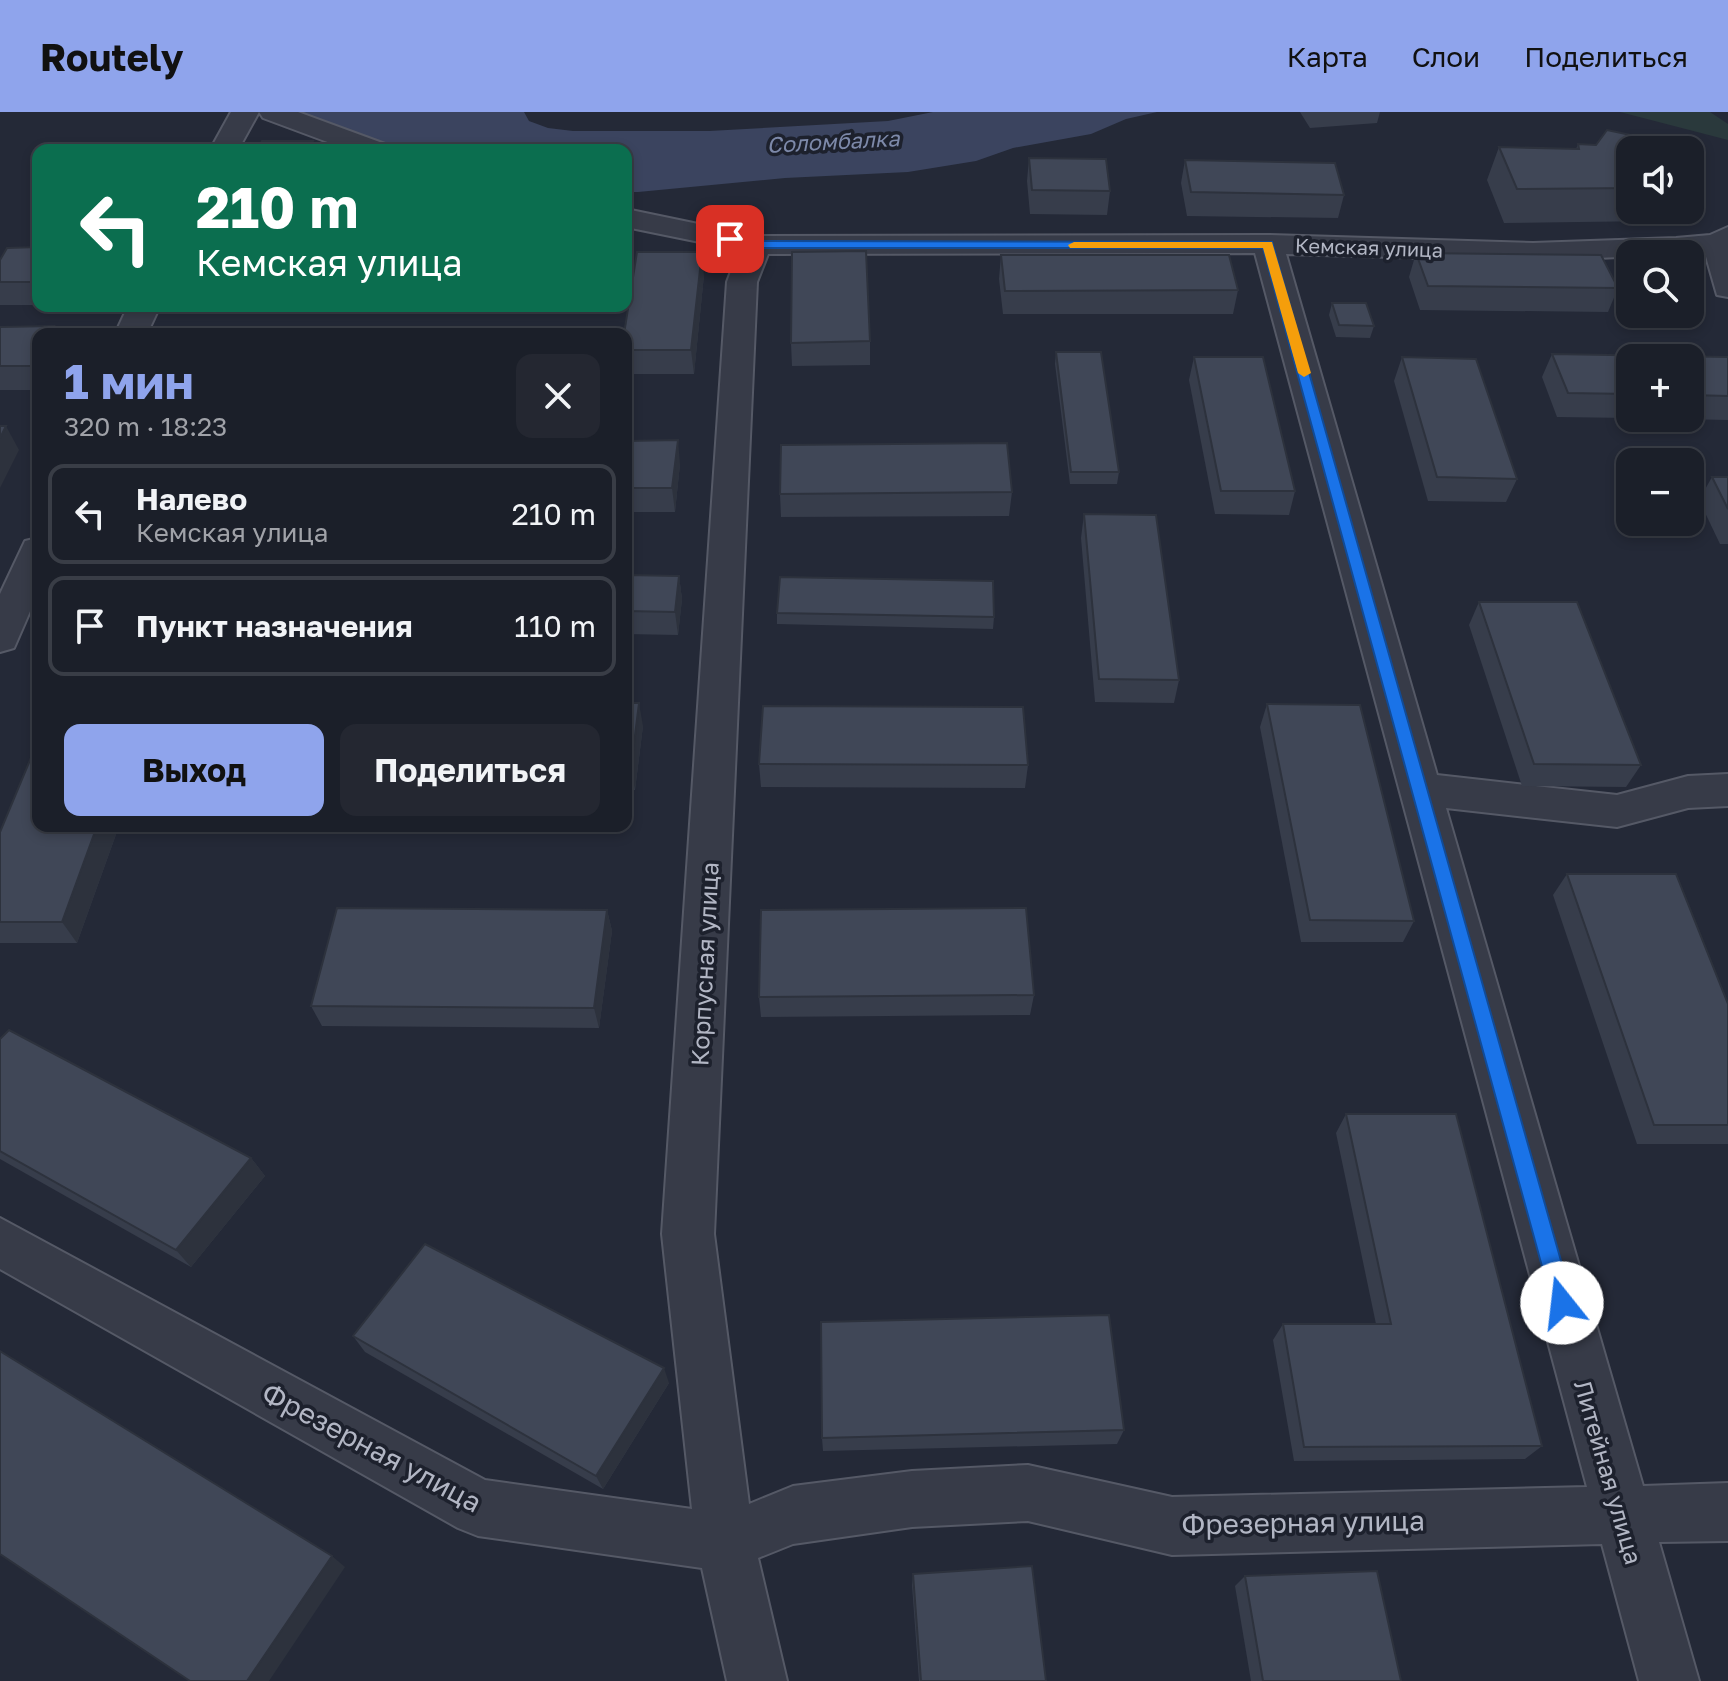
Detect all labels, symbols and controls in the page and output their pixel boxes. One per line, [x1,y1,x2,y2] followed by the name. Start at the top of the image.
[40,34,184,79] text: Routely
[1287,40,1368,73] text: Карта
[1412,40,1480,73] text: Слои
[1524,40,1688,73] text: Поделиться
[766,124,902,158] water label: Соломбалка
[1616,136,1704,536] map controls
[1616,136,1704,224] button: sound
[196,173,358,240] text: 210 m
[64,176,168,280] icon: left
[696,205,764,273] pin
[708,217,752,261] icon: arrive
[1295,232,1443,262] street label: Кемская улица
[1616,240,1704,328] button: search
[196,241,463,284] text: Кемская улица
[1616,344,1704,432] button: +
[64,352,194,410] text: 1 мин
[516,354,600,438] button: close
[64,411,227,442] text: 320 m · 18:23
[1616,448,1704,536] button: −
[136,481,247,517] text: Налево
[68,492,112,536] icon: left
[511,496,596,532] text: 210 m
[136,517,329,548] text: Кемская улица
[68,604,112,648] icon: arrive
[136,608,413,644] text: Пункт назначения
[514,608,596,644] text: 110 m
[64,724,324,816] button: Выход
[340,724,600,816] button: Поделиться
[684,861,724,1067] street label: Корпусная улица
[1520,1261,1604,1345] position arrow
[257,1375,487,1519] street label: Фрезерная улица
[1569,1377,1649,1567] street label: Литейная улица
[1181,1503,1425,1541] street label: Фрезерная улица

